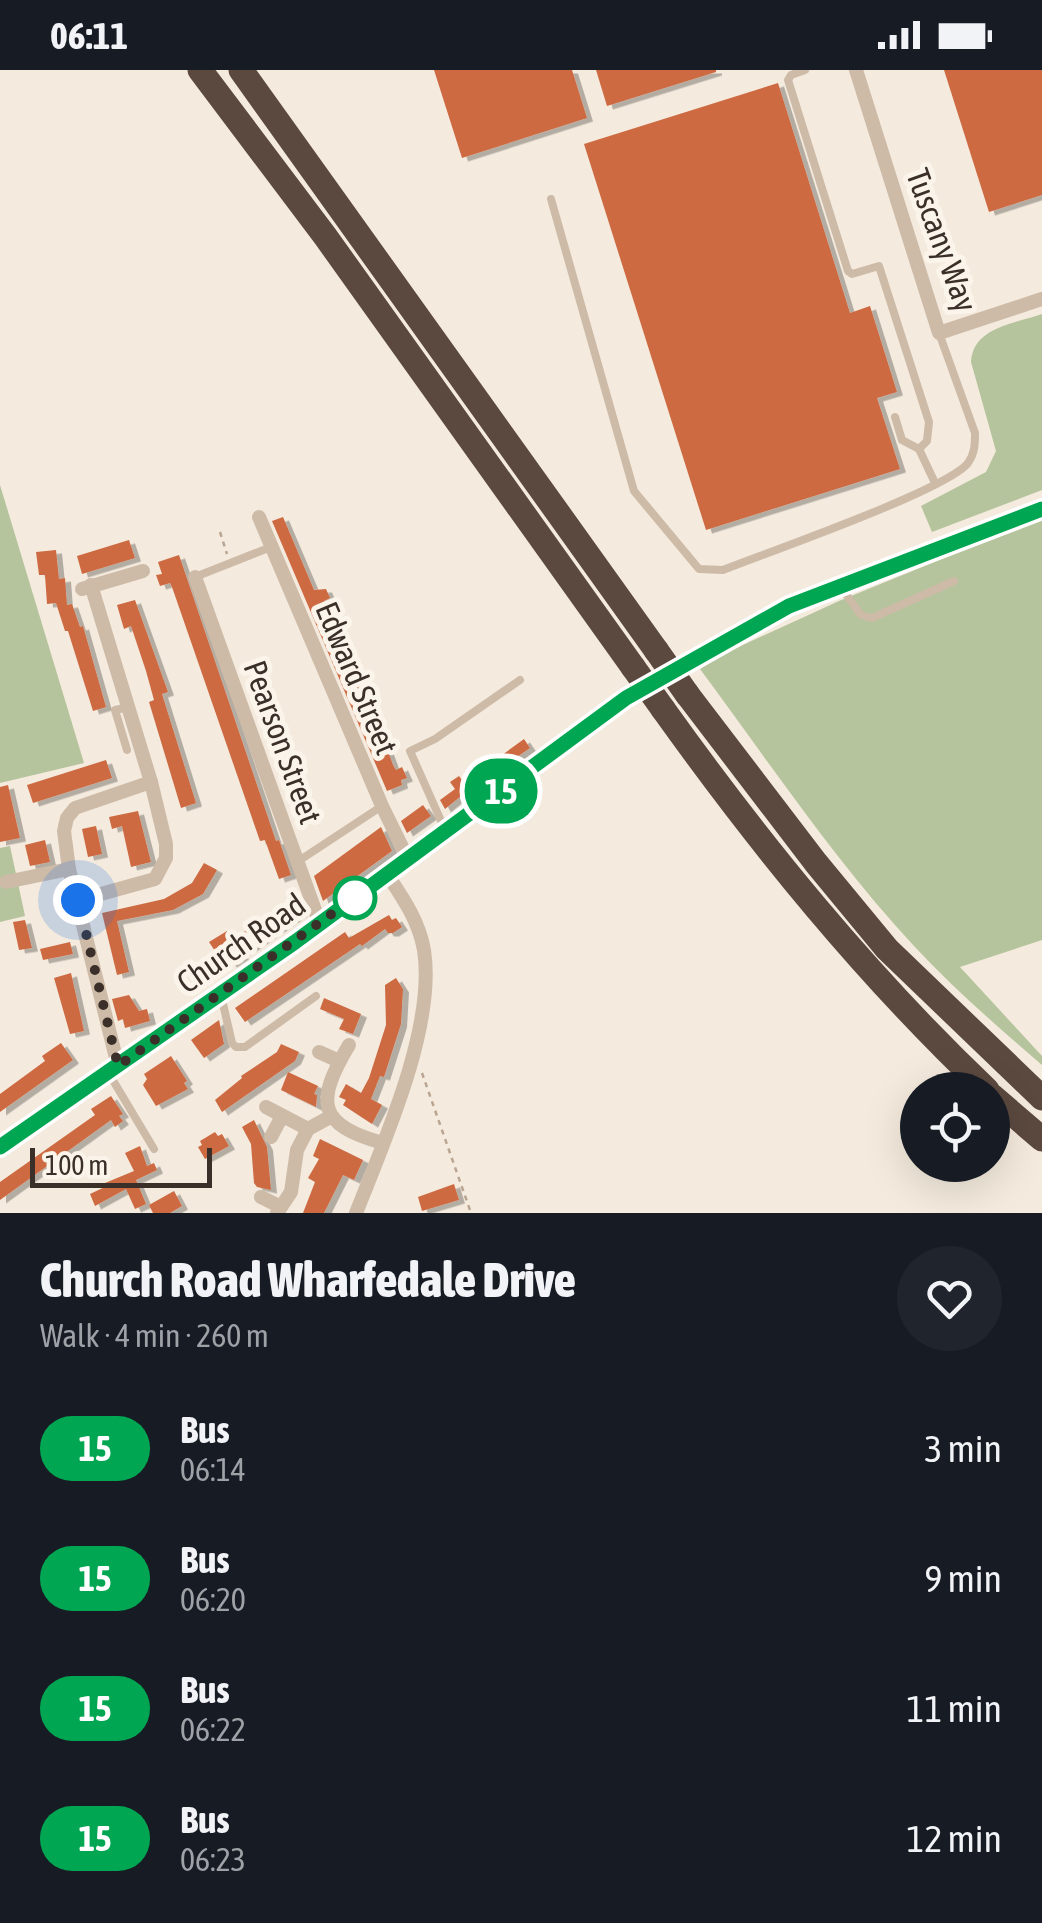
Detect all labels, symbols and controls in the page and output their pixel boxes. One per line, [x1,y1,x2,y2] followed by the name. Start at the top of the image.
[50,14,128,57] text: 06:11
[899,164,985,316] street label: Tuscany Way
[308,596,406,760] street label: Edward Street
[236,655,330,829] street label: Pearson Street
[456,758,546,824] line badge: 15
[485,771,517,811] text: 15
[53,875,103,925] your location
[334,877,376,919] unlabelled marker
[170,885,312,1001] street label: Church Road
[900,1072,1010,1182] map controls
[900,1072,1010,1182] button: locate
[30,1143,212,1188] scale bar
[45,1149,108,1181] text: 100 m
[897,1246,1002,1351] button: heart
[40,1252,576,1307] text: Church Road Wharfedale Drive
[40,1317,269,1354] text: Walk · 4 min · 260 m
[180,1408,230,1451] text: Bus
[924,1427,1002,1470] text: 3 min
[79,1428,111,1468] text: 15
[180,1451,246,1488] text: 06:14
[180,1538,230,1581] text: Bus
[924,1557,1002,1600] text: 9 min
[79,1558,111,1598] text: 15
[180,1581,246,1618] text: 06:20
[180,1668,230,1711] text: Bus
[907,1687,1002,1730] text: 11 min
[79,1688,111,1728] text: 15
[180,1711,246,1748] text: 06:22
[180,1798,230,1841] text: Bus
[907,1817,1002,1860] text: 12 min
[79,1818,111,1858] text: 15
[180,1841,246,1878] text: 06:23

